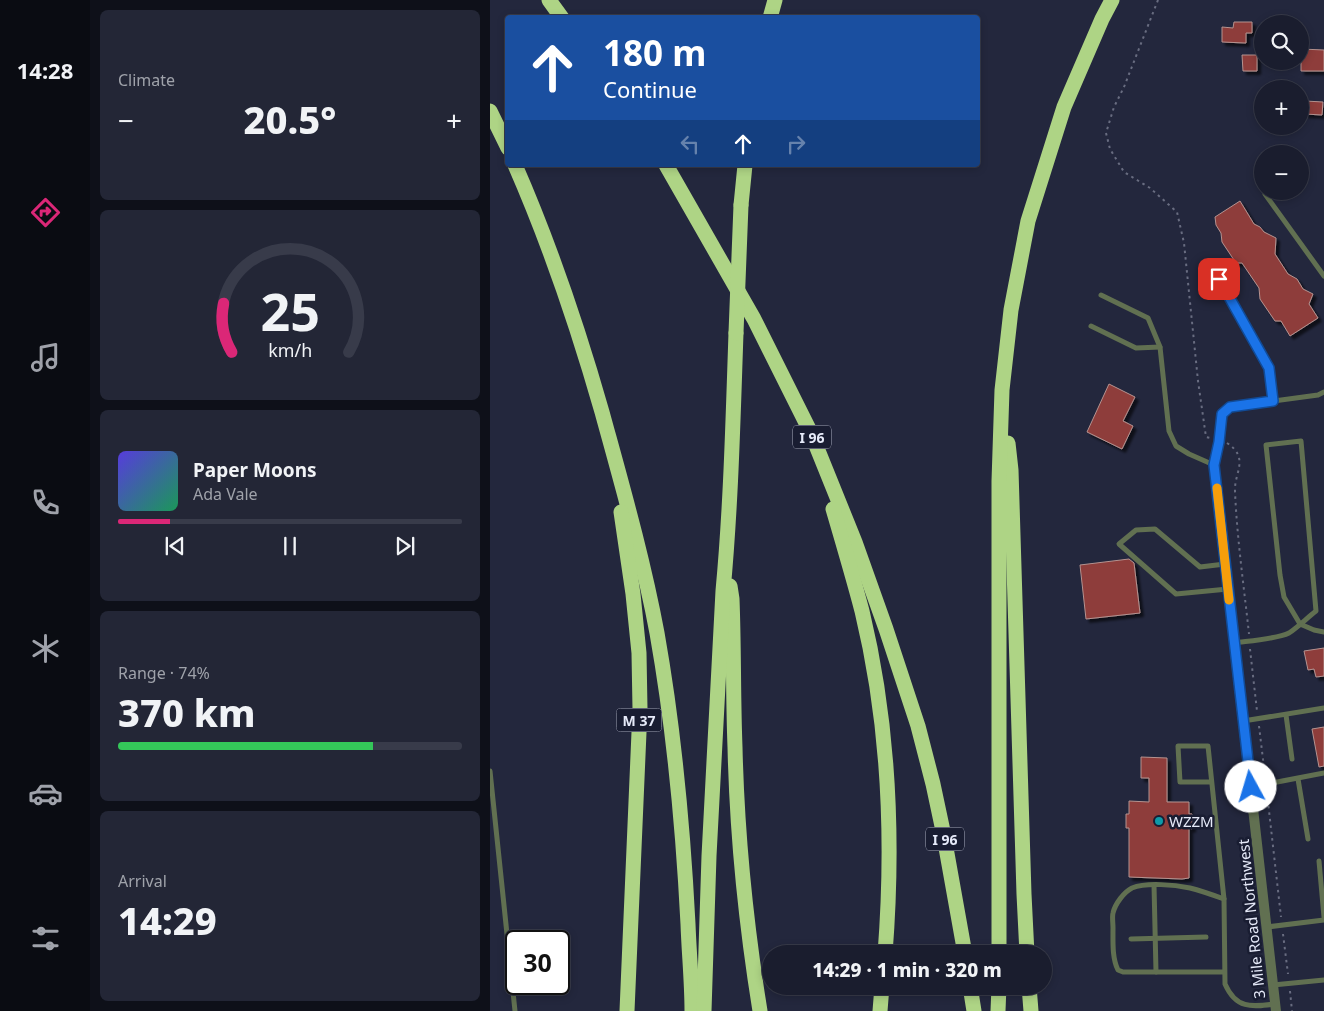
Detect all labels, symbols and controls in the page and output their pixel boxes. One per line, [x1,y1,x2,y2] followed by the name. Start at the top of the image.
[1254,15,1309,200] map controls
[1254,15,1309,70] button: search
[603,29,706,76] text: 180 m
[520,35,585,100] icon: ahead
[17,55,73,85] text: 14:28
[118,69,175,91] text: Climate
[603,74,697,104] text: Continue
[1254,80,1309,135] button: +
[244,93,336,145] text: 20.5°
[118,101,134,139] text: −
[446,101,462,139] text: +
[676,130,704,158] icon: left
[729,130,757,158] icon: ahead
[782,130,810,158] icon: right
[1254,145,1309,200] button: −
[28,195,63,230] icon: directions
[1198,258,1240,300] pin
[1205,265,1233,293] icon: arrive
[260,275,320,346] text: 25
[268,338,312,362] text: km/h
[28,340,63,375] icon: music
[793,426,831,448] road number: I 96
[193,457,317,483] text: Paper Moons
[193,483,258,505] text: Ada Vale
[28,485,63,520] icon: phone
[161,532,189,560] icon: previous
[276,532,304,560] icon: pause
[391,532,419,560] icon: next
[28,631,63,666] icon: climate
[118,662,210,684] text: Range · 74%
[118,686,256,738] text: 370 km
[616,708,662,732] road number: M 37
[1224,760,1276,812] position arrow
[28,776,63,811] icon: car
[1169,811,1214,831] place label: WZZM
[1153,815,1165,827] marker: WZZM
[926,828,964,851] road number: I 96
[1233,838,1269,1000] street label: 3 Mile Road Northwest
[118,870,167,892] text: Arrival
[118,894,217,946] text: 14:29
[28,921,63,956] icon: filters
[505,930,570,995] speed limit sign: 30
[812,957,1002,983] text: 14:29 · 1 min · 320 m

